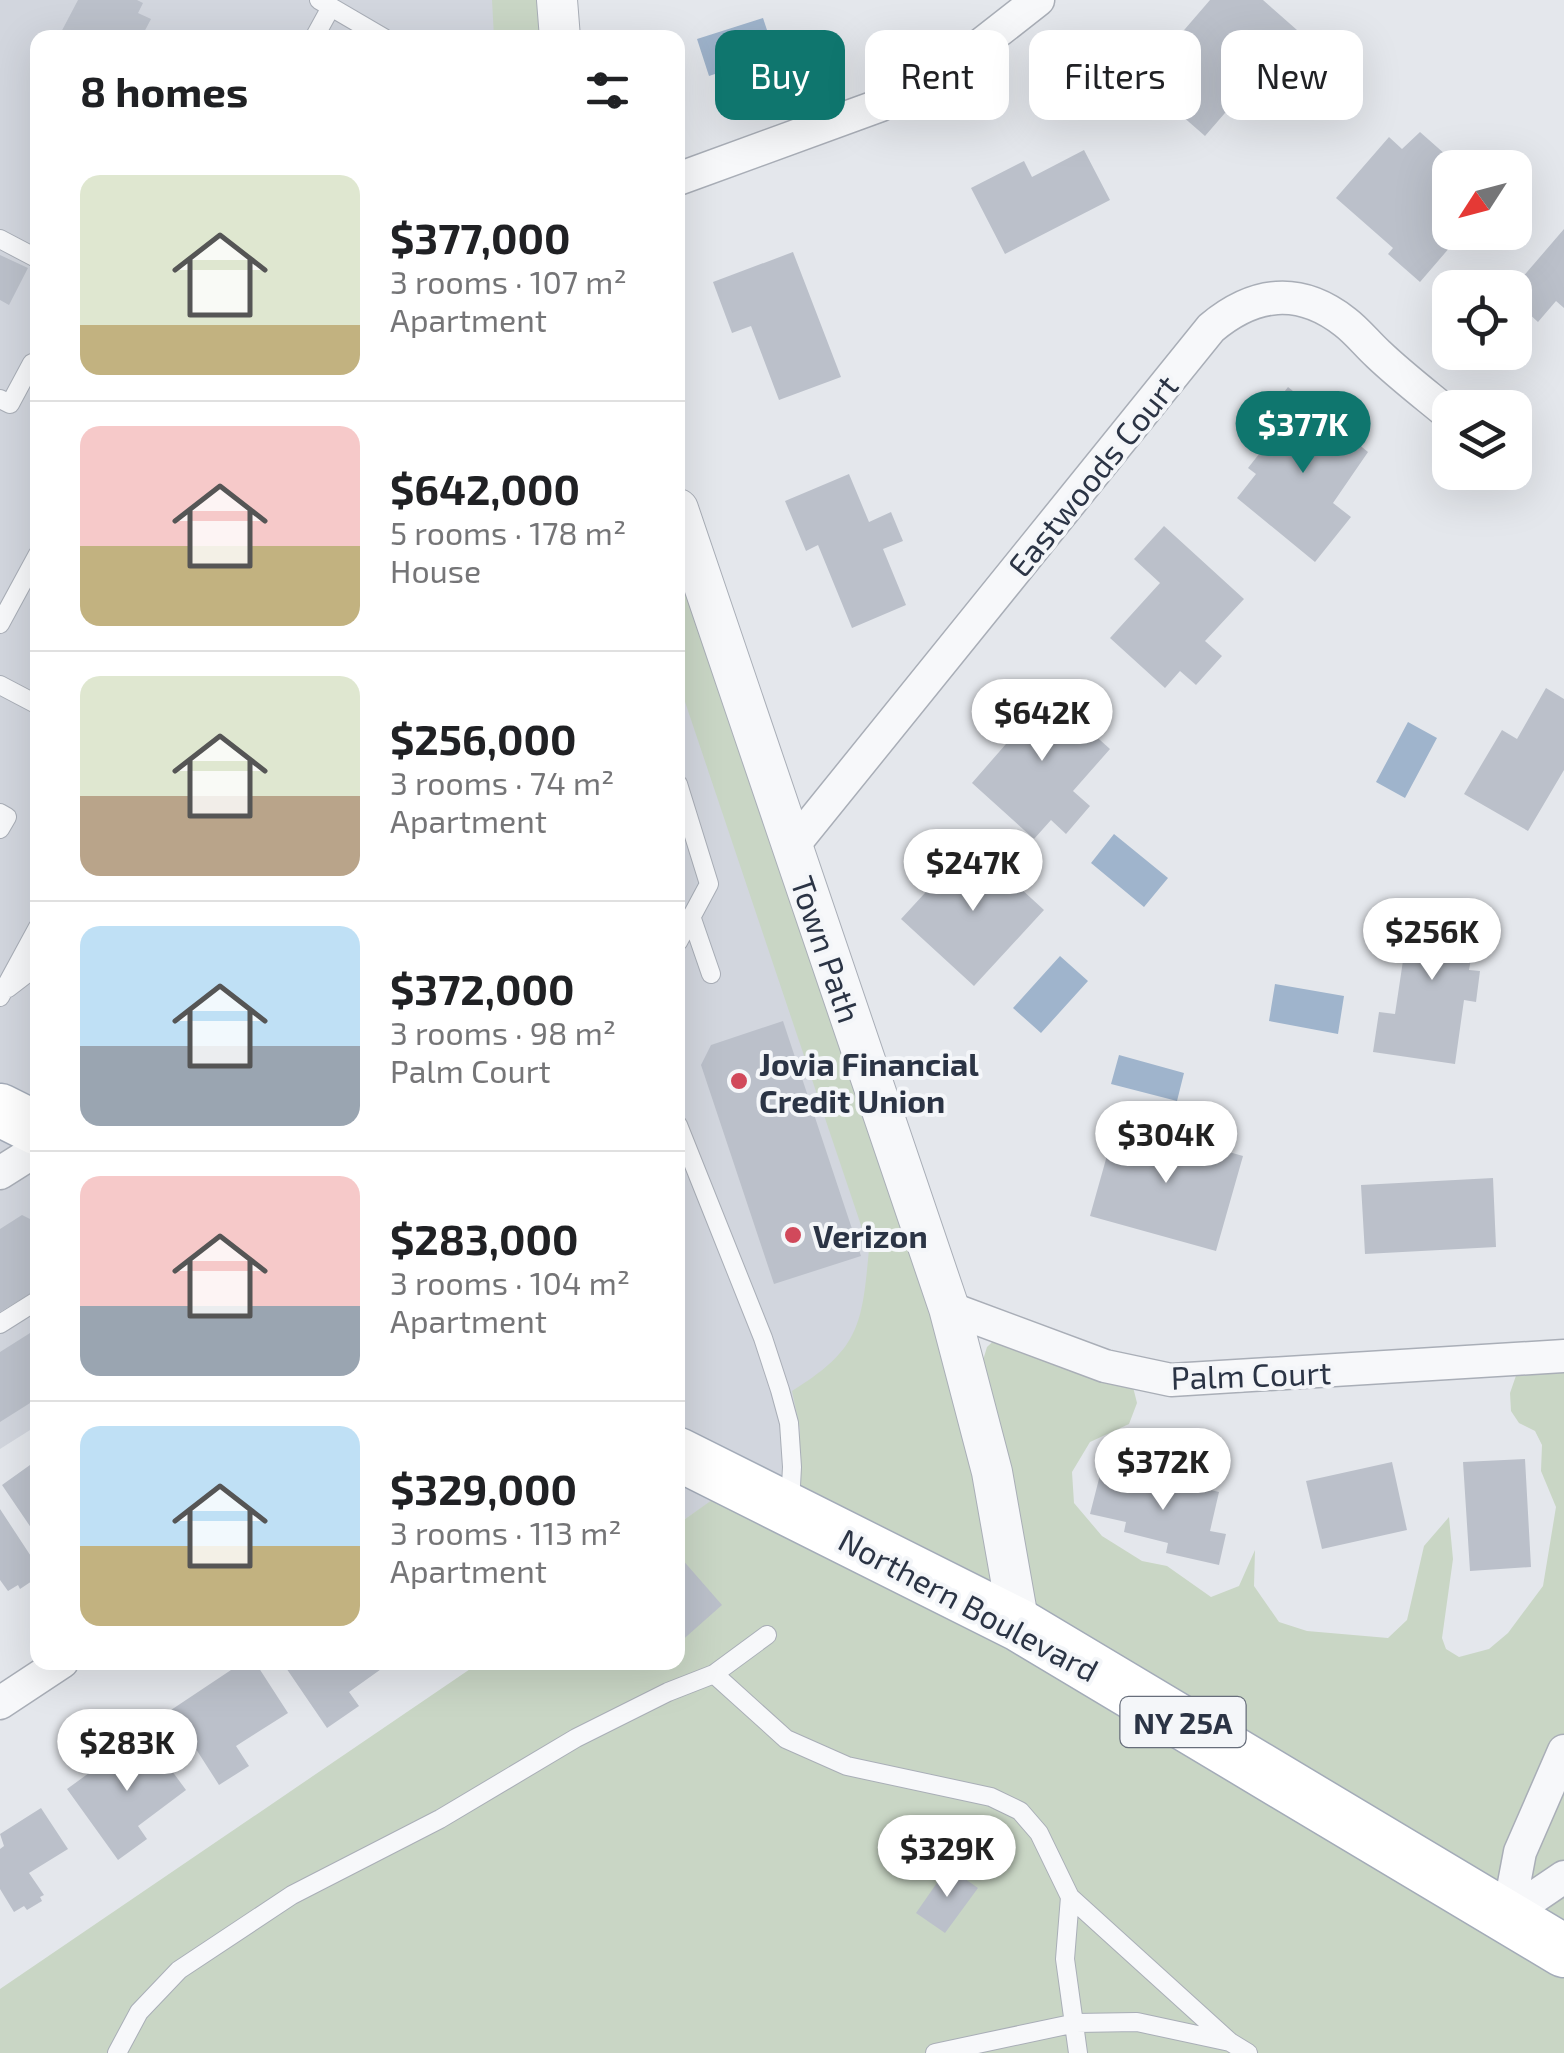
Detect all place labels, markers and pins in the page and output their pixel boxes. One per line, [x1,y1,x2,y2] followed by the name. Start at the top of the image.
[1233,391,1373,476] pin: $377K
[972,679,1112,764] pin: $642K
[903,829,1043,914] pin: $247K
[1362,898,1502,983] pin: $256K
[759,1044,979,1119] place label: Jovia Financial Credit Union
[728,1070,750,1092] marker: Jovia Financial Credit Union
[1096,1101,1236,1186] pin: $304K
[813,1216,928,1254] place label: Verizon
[782,1224,804,1246] marker: Verizon
[1093,1428,1233,1513] pin: $372K
[57,1709,197,1794] pin: $283K
[877,1815,1017,1900] pin: $329K

